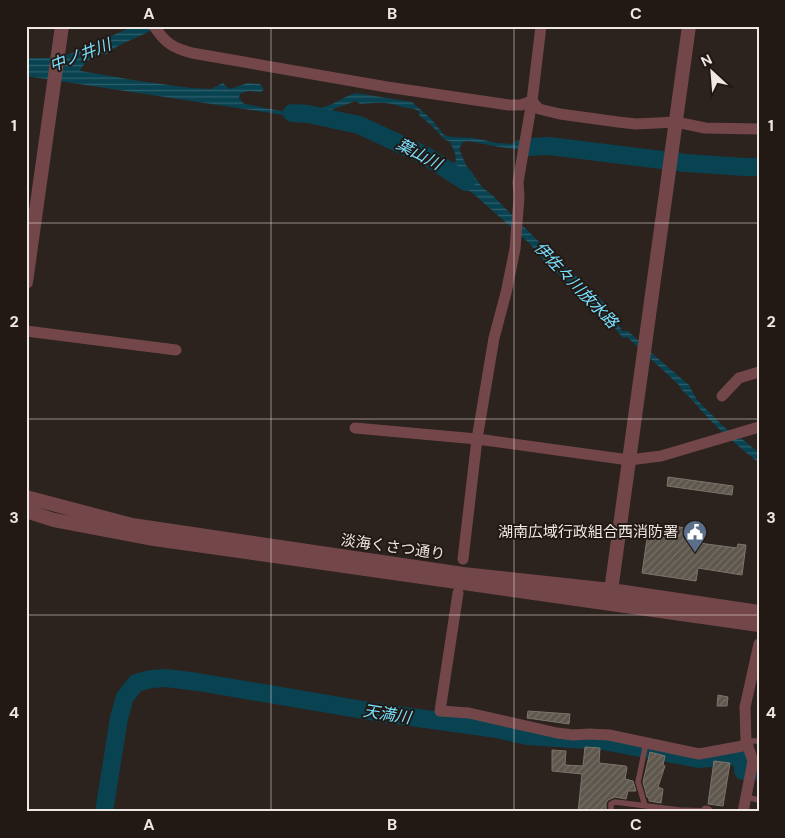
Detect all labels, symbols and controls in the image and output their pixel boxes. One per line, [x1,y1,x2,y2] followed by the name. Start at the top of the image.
[143,3,155,24] text: A
[387,3,397,24] text: B
[630,3,642,24] text: C
[46,33,115,76] water label: 中ノ井川
[688,48,738,98] north arrow
[698,50,715,71] text: N
[11,115,17,136] text: 1
[768,115,774,136] text: 1
[393,133,447,175] water label: 葉山川
[530,237,624,334] water label: 伊佐々川放水路
[9,311,19,332] text: 2
[766,311,776,332] text: 2
[9,507,19,528] text: 3
[766,507,776,528] text: 3
[682,519,708,553] public building icon: 湖南広域行政組合西消防署
[498,522,678,542] place label: 湖南広域行政組合西消防署
[340,530,446,564] street label: 淡海くさつ通り
[362,700,414,728] water label: 天満川
[9,702,19,723] text: 4
[766,702,776,723] text: 4
[143,814,155,835] text: A
[387,814,397,835] text: B
[630,814,642,835] text: C

